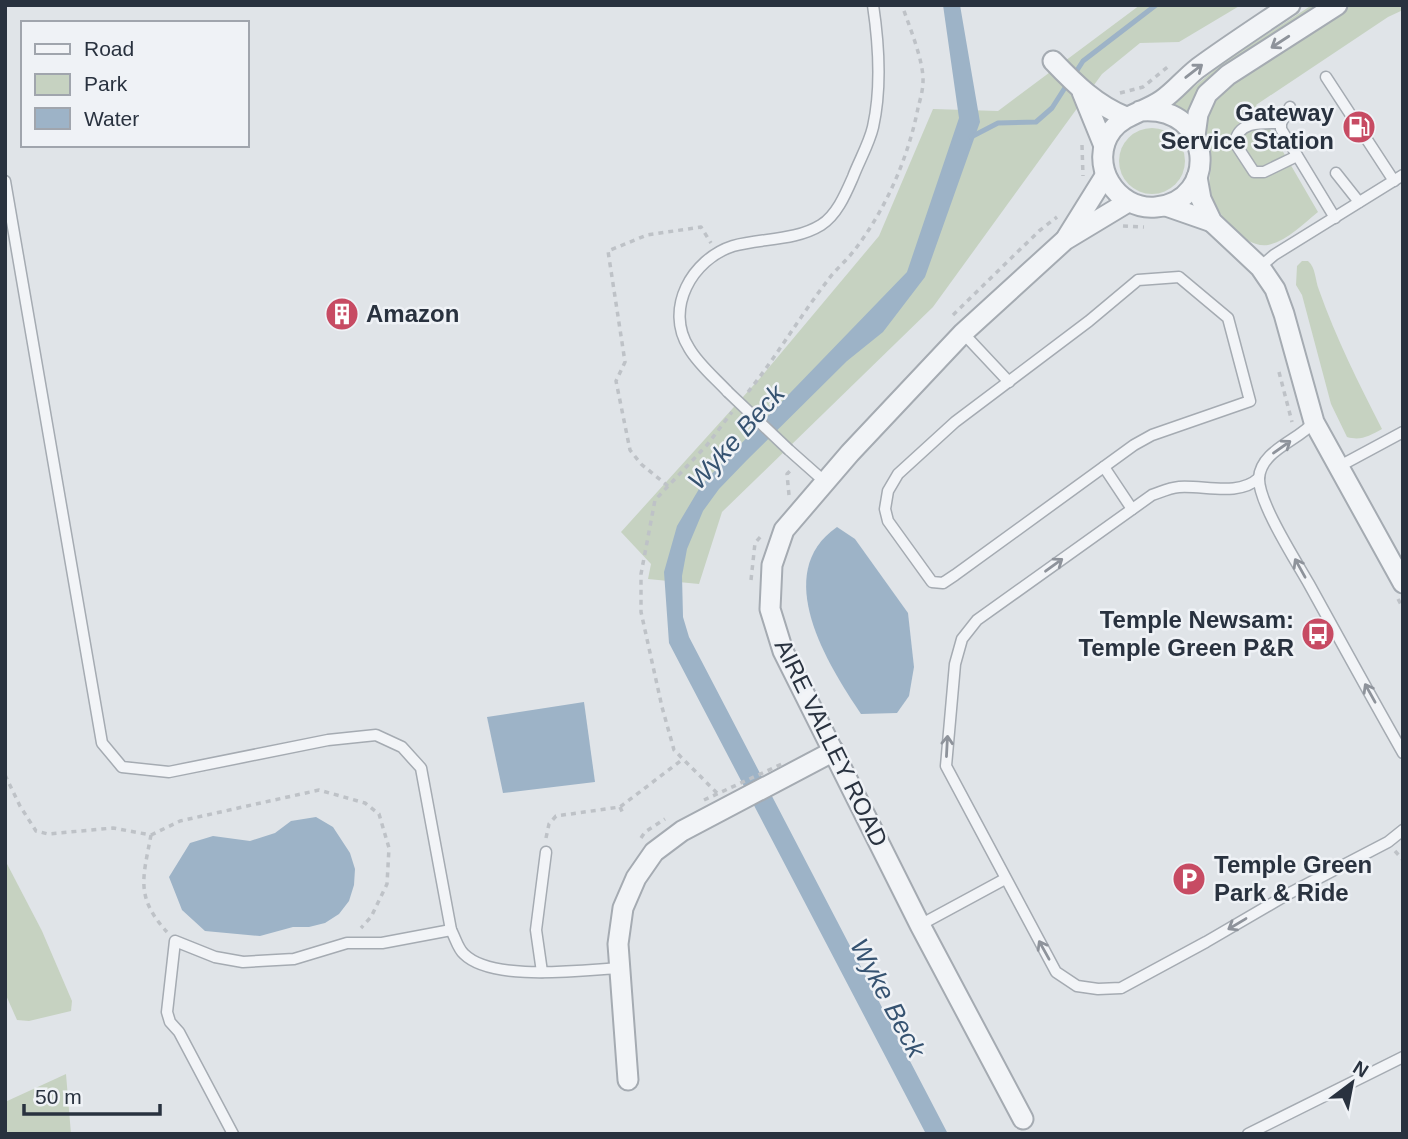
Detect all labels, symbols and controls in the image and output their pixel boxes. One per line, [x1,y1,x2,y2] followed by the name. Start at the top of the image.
[21,21,248,147] legend
[1271,35,1290,49] one-way arrow
[84,37,134,60] text: Road
[1185,64,1203,79] one-way arrow
[84,72,128,95] text: Park
[1161,99,1335,154] place label: Gateway Service Station
[84,107,139,130] text: Water
[1340,108,1378,146] fuel station icon: Gateway Service Station
[323,295,361,333] building icon: Amazon
[366,300,459,327] place label: Amazon
[681,377,792,495] water label: Wyke Beck
[1273,440,1292,455] one-way arrow
[1044,558,1063,572] one-way arrow
[1293,558,1307,578] one-way arrow
[1078,606,1294,661] place label: Temple Newsam: Temple Green P&R
[1299,615,1337,653] bus stop icon: Temple Newsam: Temple Green P&R
[770,635,893,851] street label: AIRE VALLEY ROAD
[1363,684,1377,704] one-way arrow
[941,736,954,758] one-way arrow
[1214,851,1372,906] place label: Temple Green Park & Ride
[1170,860,1208,898] parking icon: Temple Green Park & Ride
[1228,917,1248,931] one-way arrow
[844,934,933,1064] water label: Wyke Beck
[1037,940,1051,960] one-way arrow
[1317,1048,1387,1118] north arrow
[1349,1056,1372,1082] text: N
[24,1072,161,1116] scale bar
[35,1085,82,1108] text: 50 m

